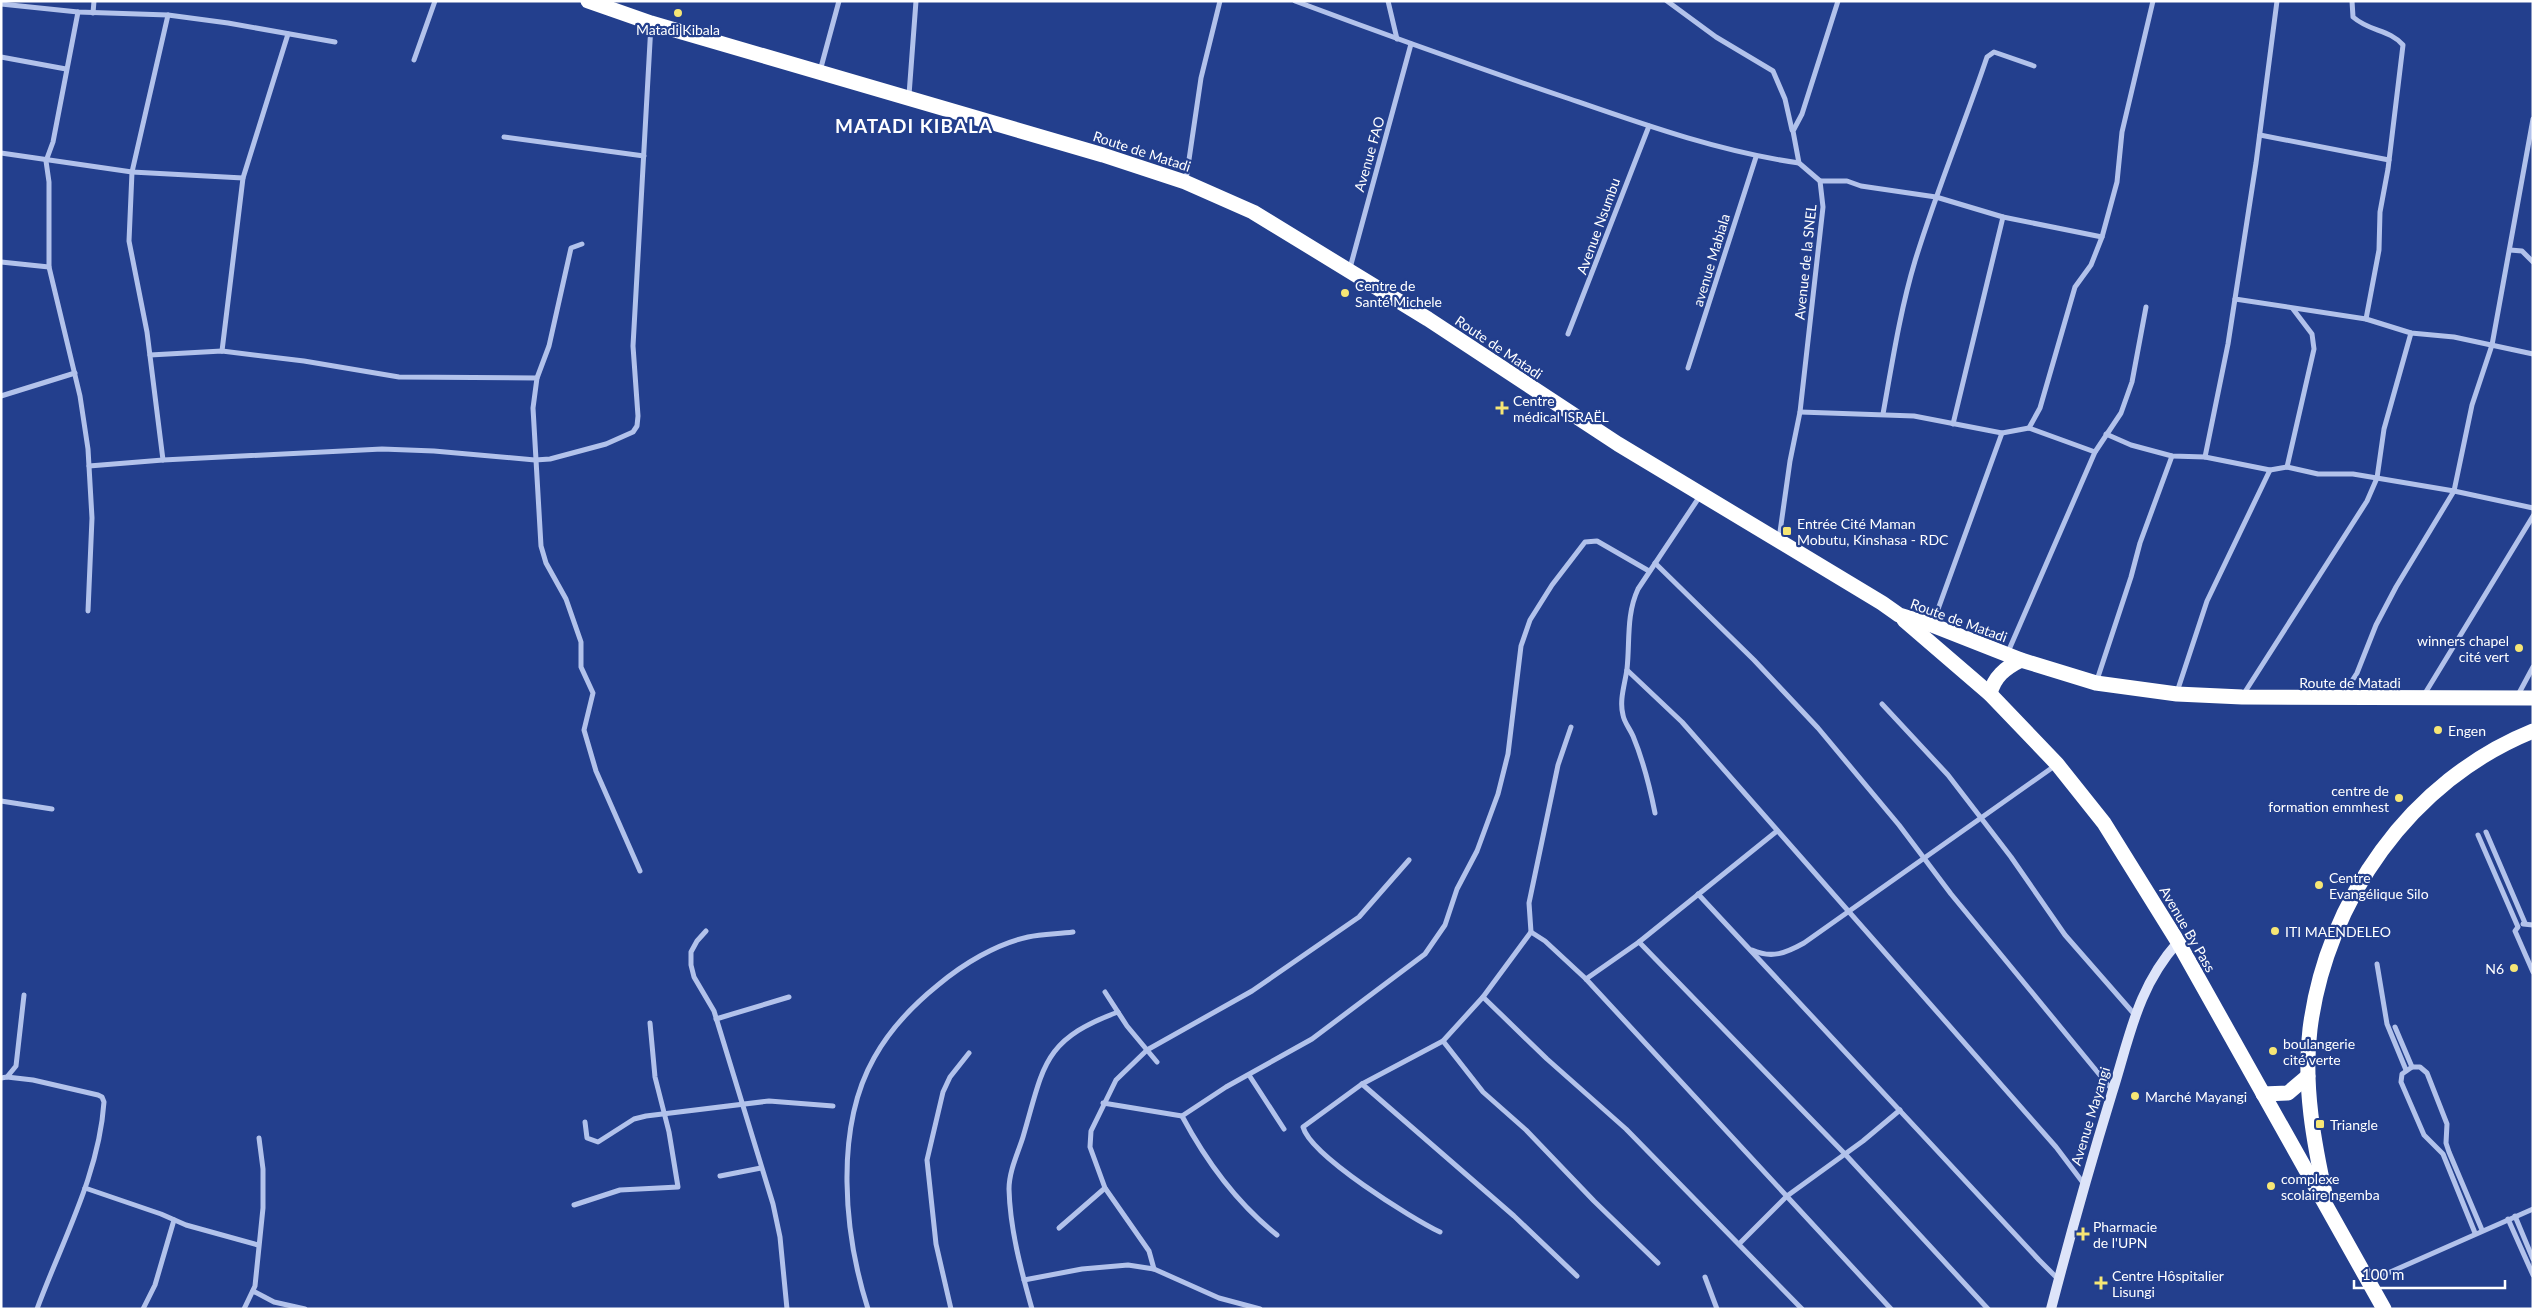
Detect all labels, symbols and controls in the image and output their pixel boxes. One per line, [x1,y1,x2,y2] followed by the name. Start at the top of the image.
[672,7,684,19] marker: Matadi Kibala
[636,21,720,38] place label: Matadi Kibala
[835,114,993,137] district label: MATADI KIBALA
[1350,114,1388,194] street label: Avenue FAO
[1091,127,1193,175] street label: Route de Matadi
[1573,175,1623,277] street label: Avenue Nsumbu
[1790,203,1820,321] street label: Avenue de la SNEL
[1689,212,1733,308] street label: avenue Mabiala
[1355,277,1442,310] place label: Centre de Santé Michele
[1339,287,1351,299] marker: Centre de Santé Michele
[1452,312,1546,382] street label: Route de Matadi
[1513,392,1609,425] place label: Centre médical ISRAËL
[1495,401,1509,415] marker: Centre médical ISRAËL
[1797,515,1949,548] place label: Entrée Cité Maman Mobutu, Kinshasa - RDC
[1781,525,1793,537] marker: Entrée Cité Maman Mobutu, Kinshasa - RDC
[1908,595,2010,645] street label: Route de Matadi
[2417,632,2509,665] place label: winners chapel cité vert
[2513,642,2525,654] marker: winners chapel cité vert
[2299,674,2401,691] street label: Route de Matadi
[2448,722,2486,739] place label: Engen
[2432,724,2444,736] marker: Engen
[2268,782,2389,815] place label: centre de formation emmhest
[2393,792,2405,804] marker: centre de formation emmhest
[2329,869,2429,902] place label: Centre Evangélique Silo
[2313,879,2325,891] marker: Centre Evangélique Silo
[2157,883,2219,975] street label: Avenue By Pass
[2285,923,2391,940] place label: ITI MAENDELEO
[2269,925,2281,937] marker: ITI MAENDELEO
[2485,960,2504,977] place label: N6
[2508,962,2520,974] marker: N6
[2283,1035,2355,1068] place label: boulangerie cité verte
[2267,1045,2279,1057] marker: boulangerie cité verte
[2067,1065,2113,1167] street label: Avenue Mayangi
[2145,1088,2247,1105] place label: Marché Mayangi
[2129,1090,2141,1102] marker: Marché Mayangi
[2330,1116,2378,1133] place label: Triangle
[2314,1118,2326,1130] marker: Triangle
[2281,1170,2380,1203] place label: complexe scolaire ngemba
[2265,1180,2277,1192] marker: complexe scolaire ngemba
[2093,1218,2157,1251] place label: Pharmacie de l'UPN
[2077,1228,2089,1240] marker: Pharmacie de l'UPN
[2354,1258,2505,1290] scale bar
[2362,1265,2404,1283] text: 100 m
[2112,1267,2224,1300] place label: Centre Hôspitalier Lisungi
[2094,1276,2108,1290] marker: Centre Hôspitalier Lisungi

